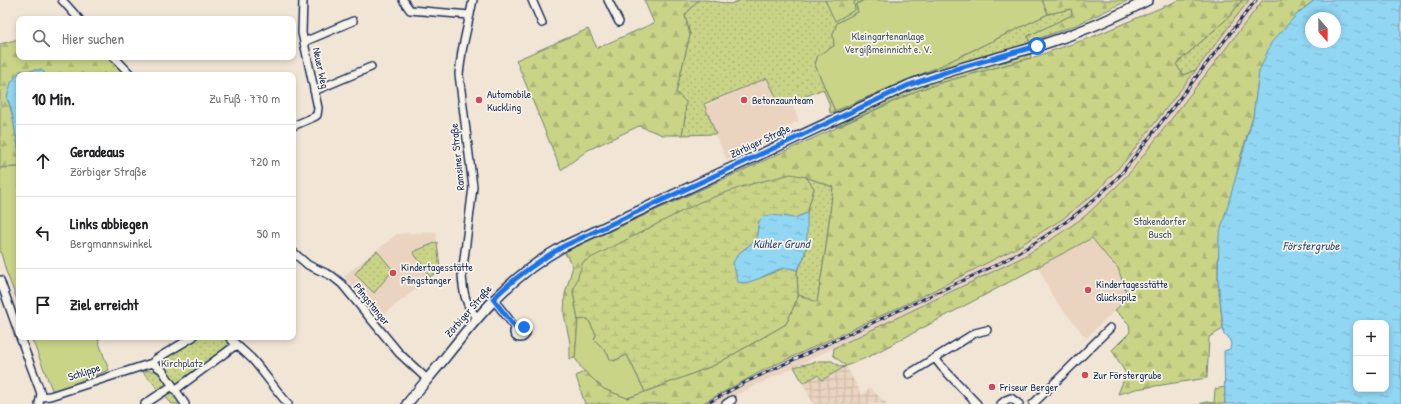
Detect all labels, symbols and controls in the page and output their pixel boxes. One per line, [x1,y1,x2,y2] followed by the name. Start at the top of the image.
[1305,12,1341,48] north arrow
[16,16,296,60] search box
[30,27,52,49] icon: search
[62,28,124,49] text: Hier suchen
[844,29,932,56] park label: Kleingartenanlage Vergißmeinnicht e. V.
[1028,37,1046,55] route start
[310,46,332,90] street label: Neuer Weg
[32,87,75,110] text: 10 Min.
[487,87,532,114] place label: Automobile Kuckling
[209,89,280,107] text: Zu Fuß · 770 m
[752,93,814,107] place label: Betonzaunteam
[474,95,484,105] marker: Automobile Kuckling
[739,95,749,105] marker: Betonzaunteam
[728,121,793,161] street label: Zörbiger Straße
[446,122,467,191] street label: Ramsiner Straße
[70,141,124,162] text: Geradeaus
[32,150,54,172] icon: ahead
[250,152,280,170] text: 720 m
[70,162,147,180] text: Zörbiger Straße
[70,213,148,234] text: Links abbiegen
[1134,214,1187,241] park label: Stakendorfer Busch
[32,222,54,244] icon: left
[257,224,280,242] text: 50 m
[70,234,152,252] text: Bergmannswinkel
[753,235,812,252] water label: Kühler Grund
[1283,237,1341,254] water label: Förstergrube
[401,260,474,287] place label: Kindertagesstätte Pfingstanger
[388,268,398,278] marker: Kindertagesstätte Pfingstanger
[1096,277,1169,304] place label: Kindertagesstätte Glückspilz
[351,280,394,329] street label: Pfingstanger
[441,281,495,340] street label: Zörbiger Straße
[1083,285,1093,295] marker: Kindertagesstätte Glückspilz
[32,294,54,316] icon: arrive
[70,294,139,315] text: Ziel erreicht
[515,318,533,336] route end
[1353,320,1389,392] map controls
[1353,320,1389,356] button: +
[161,356,203,370] park label: Kirchplatz
[1353,356,1389,392] button: −
[66,360,103,384] street label: Schlippe
[1093,368,1162,382] place label: Zur Förstergrube
[1080,370,1090,380] marker: Zur Förstergrube
[999,380,1059,394] place label: Friseur Berger
[987,382,997,392] marker: Friseur Berger

